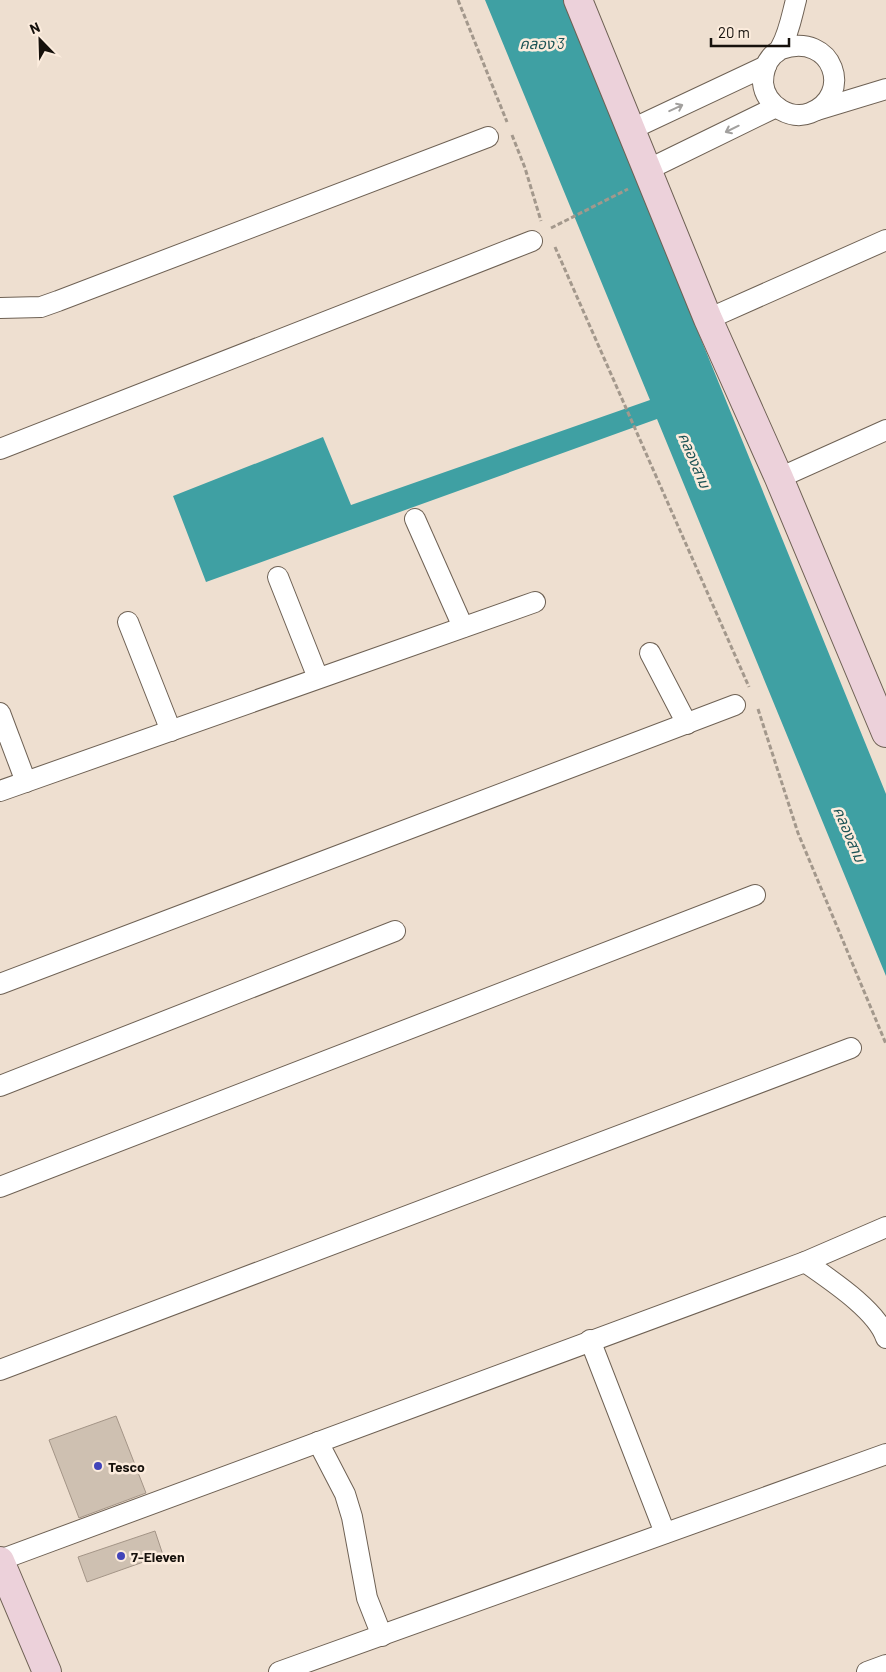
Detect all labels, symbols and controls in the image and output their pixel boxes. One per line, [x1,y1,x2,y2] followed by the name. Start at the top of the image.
[15,15,65,65] north arrow
[711,15,788,47] scale bar
[27,18,42,37] text: N
[718,23,750,41] text: 20 m
[520,34,565,52] water label: คลอง 3
[668,103,683,113] one-way arrow
[725,125,740,134] one-way arrow
[675,430,715,492] water label: คลองสาม
[830,804,870,866] water label: คลองสาม
[108,1458,145,1475] place label: Tesco
[92,1460,104,1472] marker: Tesco
[131,1548,185,1565] place label: 7-Eleven
[115,1550,127,1562] marker: 7-Eleven

